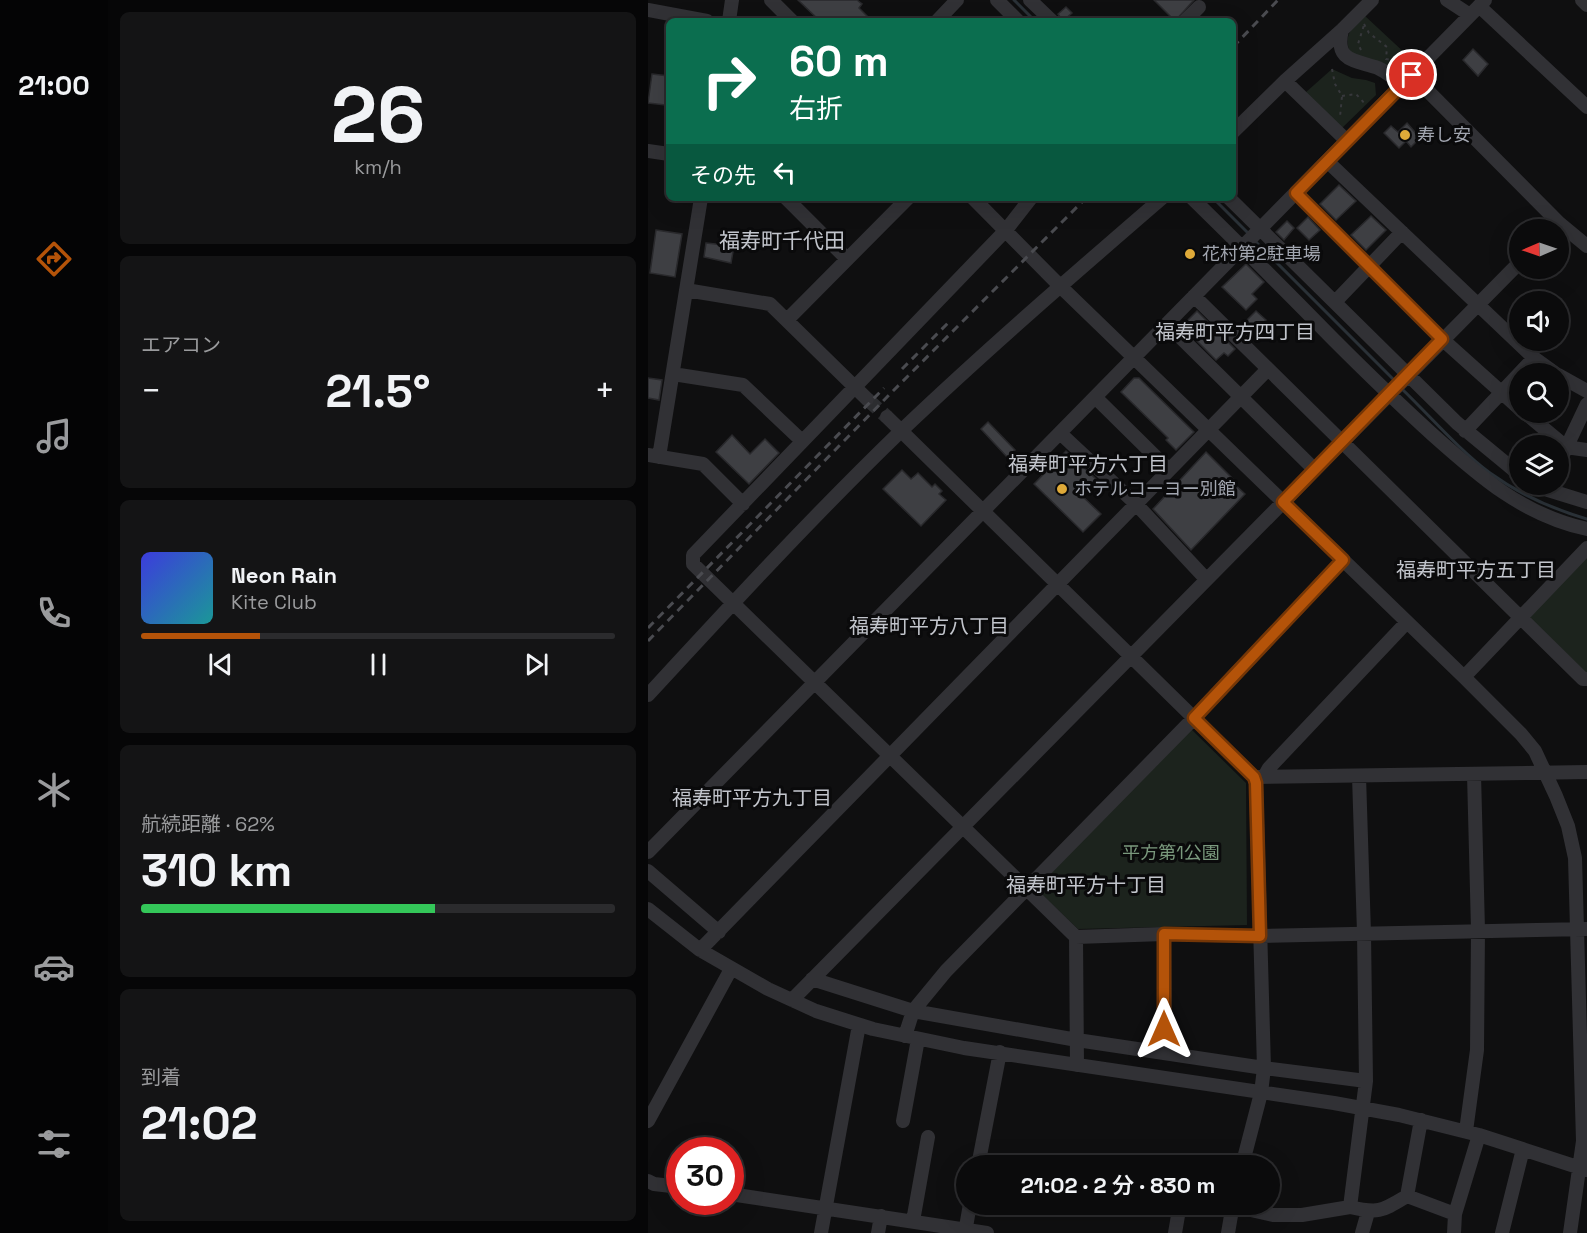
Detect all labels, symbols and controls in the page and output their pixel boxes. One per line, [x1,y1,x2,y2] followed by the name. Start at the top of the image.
[789,35,889,88] text: 60 m
[690,42,768,120] icon: right
[1386,49,1437,100] pin
[1395,58,1428,91] icon: arrive
[331,65,425,165] text: 26
[18,68,90,103] text: 21:00
[789,91,843,126] text: 右折
[1417,123,1471,146] place label: 寿し安
[1398,128,1412,142] marker: 寿し安
[354,154,402,180] text: km/h
[768,156,801,189] icon: left
[690,161,756,189] text: その先
[1509,219,1569,279] north arrow
[1509,219,1569,495] map controls
[719,227,845,254] district label: 福寿町千代田
[33,238,75,280] icon: directions
[1202,242,1321,265] place label: 花村第2駐車場
[1183,247,1197,261] marker: 花村第2駐車場
[1509,291,1569,351] button: sound
[1155,319,1315,345] district label: 福寿町平方四丁目
[141,332,221,358] text: エアコン
[325,363,431,420] text: 21.5°
[1509,363,1569,423] button: search
[141,370,161,412] text: −
[595,370,615,412] text: +
[33,415,75,457] icon: music
[1509,435,1569,495] button: layers
[1008,451,1168,477] district label: 福寿町平方六丁目
[1074,477,1236,500] place label: ホテルコーヨー別館
[1055,482,1069,496] marker: ホテルコーヨー別館
[1396,557,1556,583] district label: 福寿町平方五丁目
[231,561,337,589] text: Neon Rain
[231,589,317,615] text: Kite Club
[33,592,75,634] icon: phone
[849,613,1009,639] district label: 福寿町平方八丁目
[204,648,237,681] icon: previous
[362,648,395,681] icon: pause
[520,648,553,681] icon: next
[33,769,75,811] icon: climate
[672,785,832,811] district label: 福寿町平方九丁目
[141,811,275,837] text: 航続距離 · 62%
[1122,841,1220,864] park label: 平方第1公園
[141,842,292,899] text: 310 km
[1006,872,1166,898] district label: 福寿町平方十丁目
[33,946,75,988] icon: car
[1132,997,1196,1061] position arrow
[141,1064,181,1090] text: 到着
[141,1095,257,1152] text: 21:02
[33,1123,75,1165] icon: filters
[666,1137,744,1215] speed limit sign: 30
[1021,1171,1215,1199] text: 21:02 · 2 分 · 830 m

